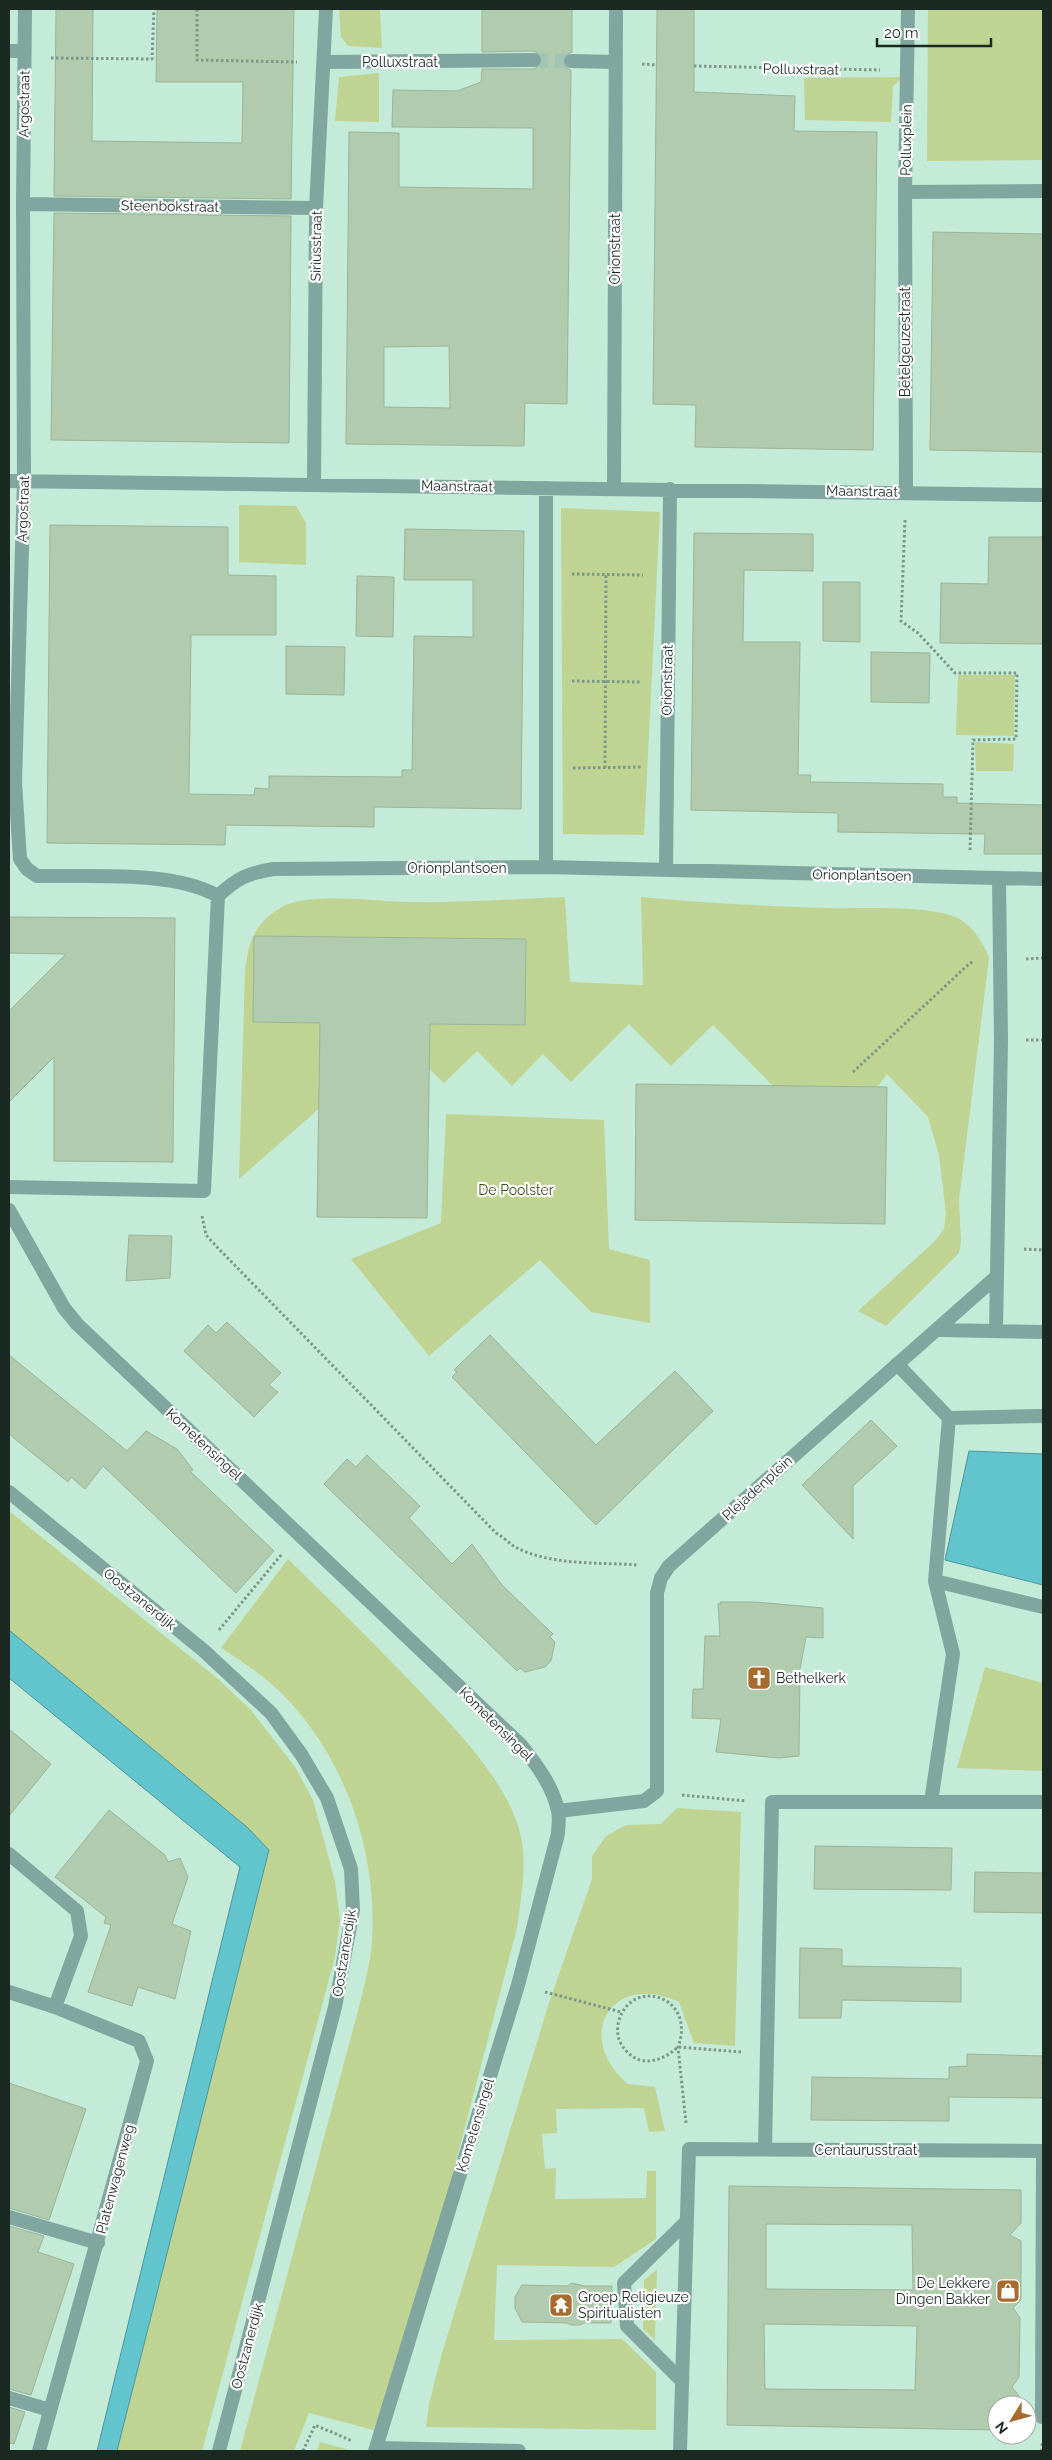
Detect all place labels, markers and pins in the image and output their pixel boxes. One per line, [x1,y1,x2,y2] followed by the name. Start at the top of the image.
[746,1665,772,1691] church icon: Bethelkerk
[776,1670,847,1686] place label: Bethelkerk
[896,2275,990,2307] place label: De Lekkere Dingen Bakker
[995,2278,1021,2304] shop icon: De Lekkere Dingen Bakker
[578,2289,689,2321] place label: Groep Religieuze Spiritualisten
[548,2292,574,2318] temple icon: Groep Religieuze Spiritualisten

